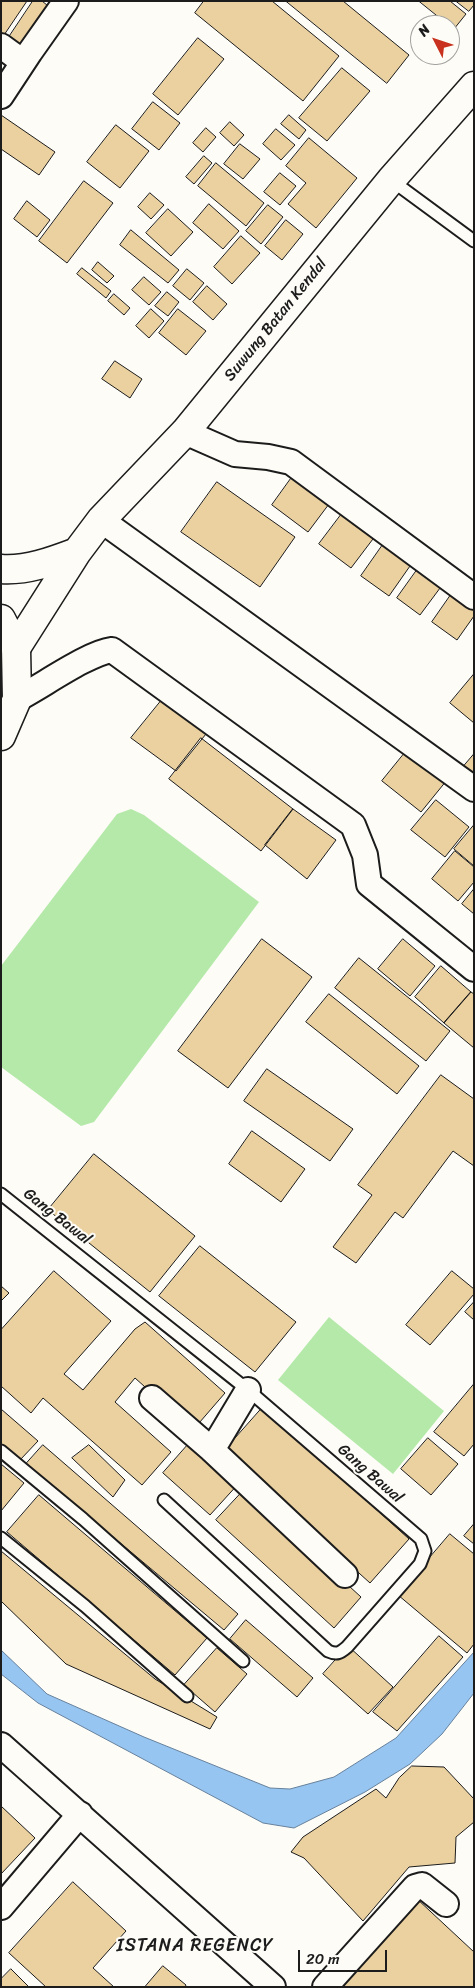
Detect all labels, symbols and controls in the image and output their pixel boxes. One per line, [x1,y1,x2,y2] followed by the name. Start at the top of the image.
[410,15,460,65] north arrow
[411,19,437,42] text: N
[221,255,331,385] street label: Suwung Batan Kendal
[19,1185,95,1249] street label: Gang Bawal
[333,1440,407,1508] street label: Gang Bawal
[115,1935,275,1957] district label: ISTANA REGENCY
[300,1940,389,1972] scale bar
[306,1946,340,1972] text: 20 m

